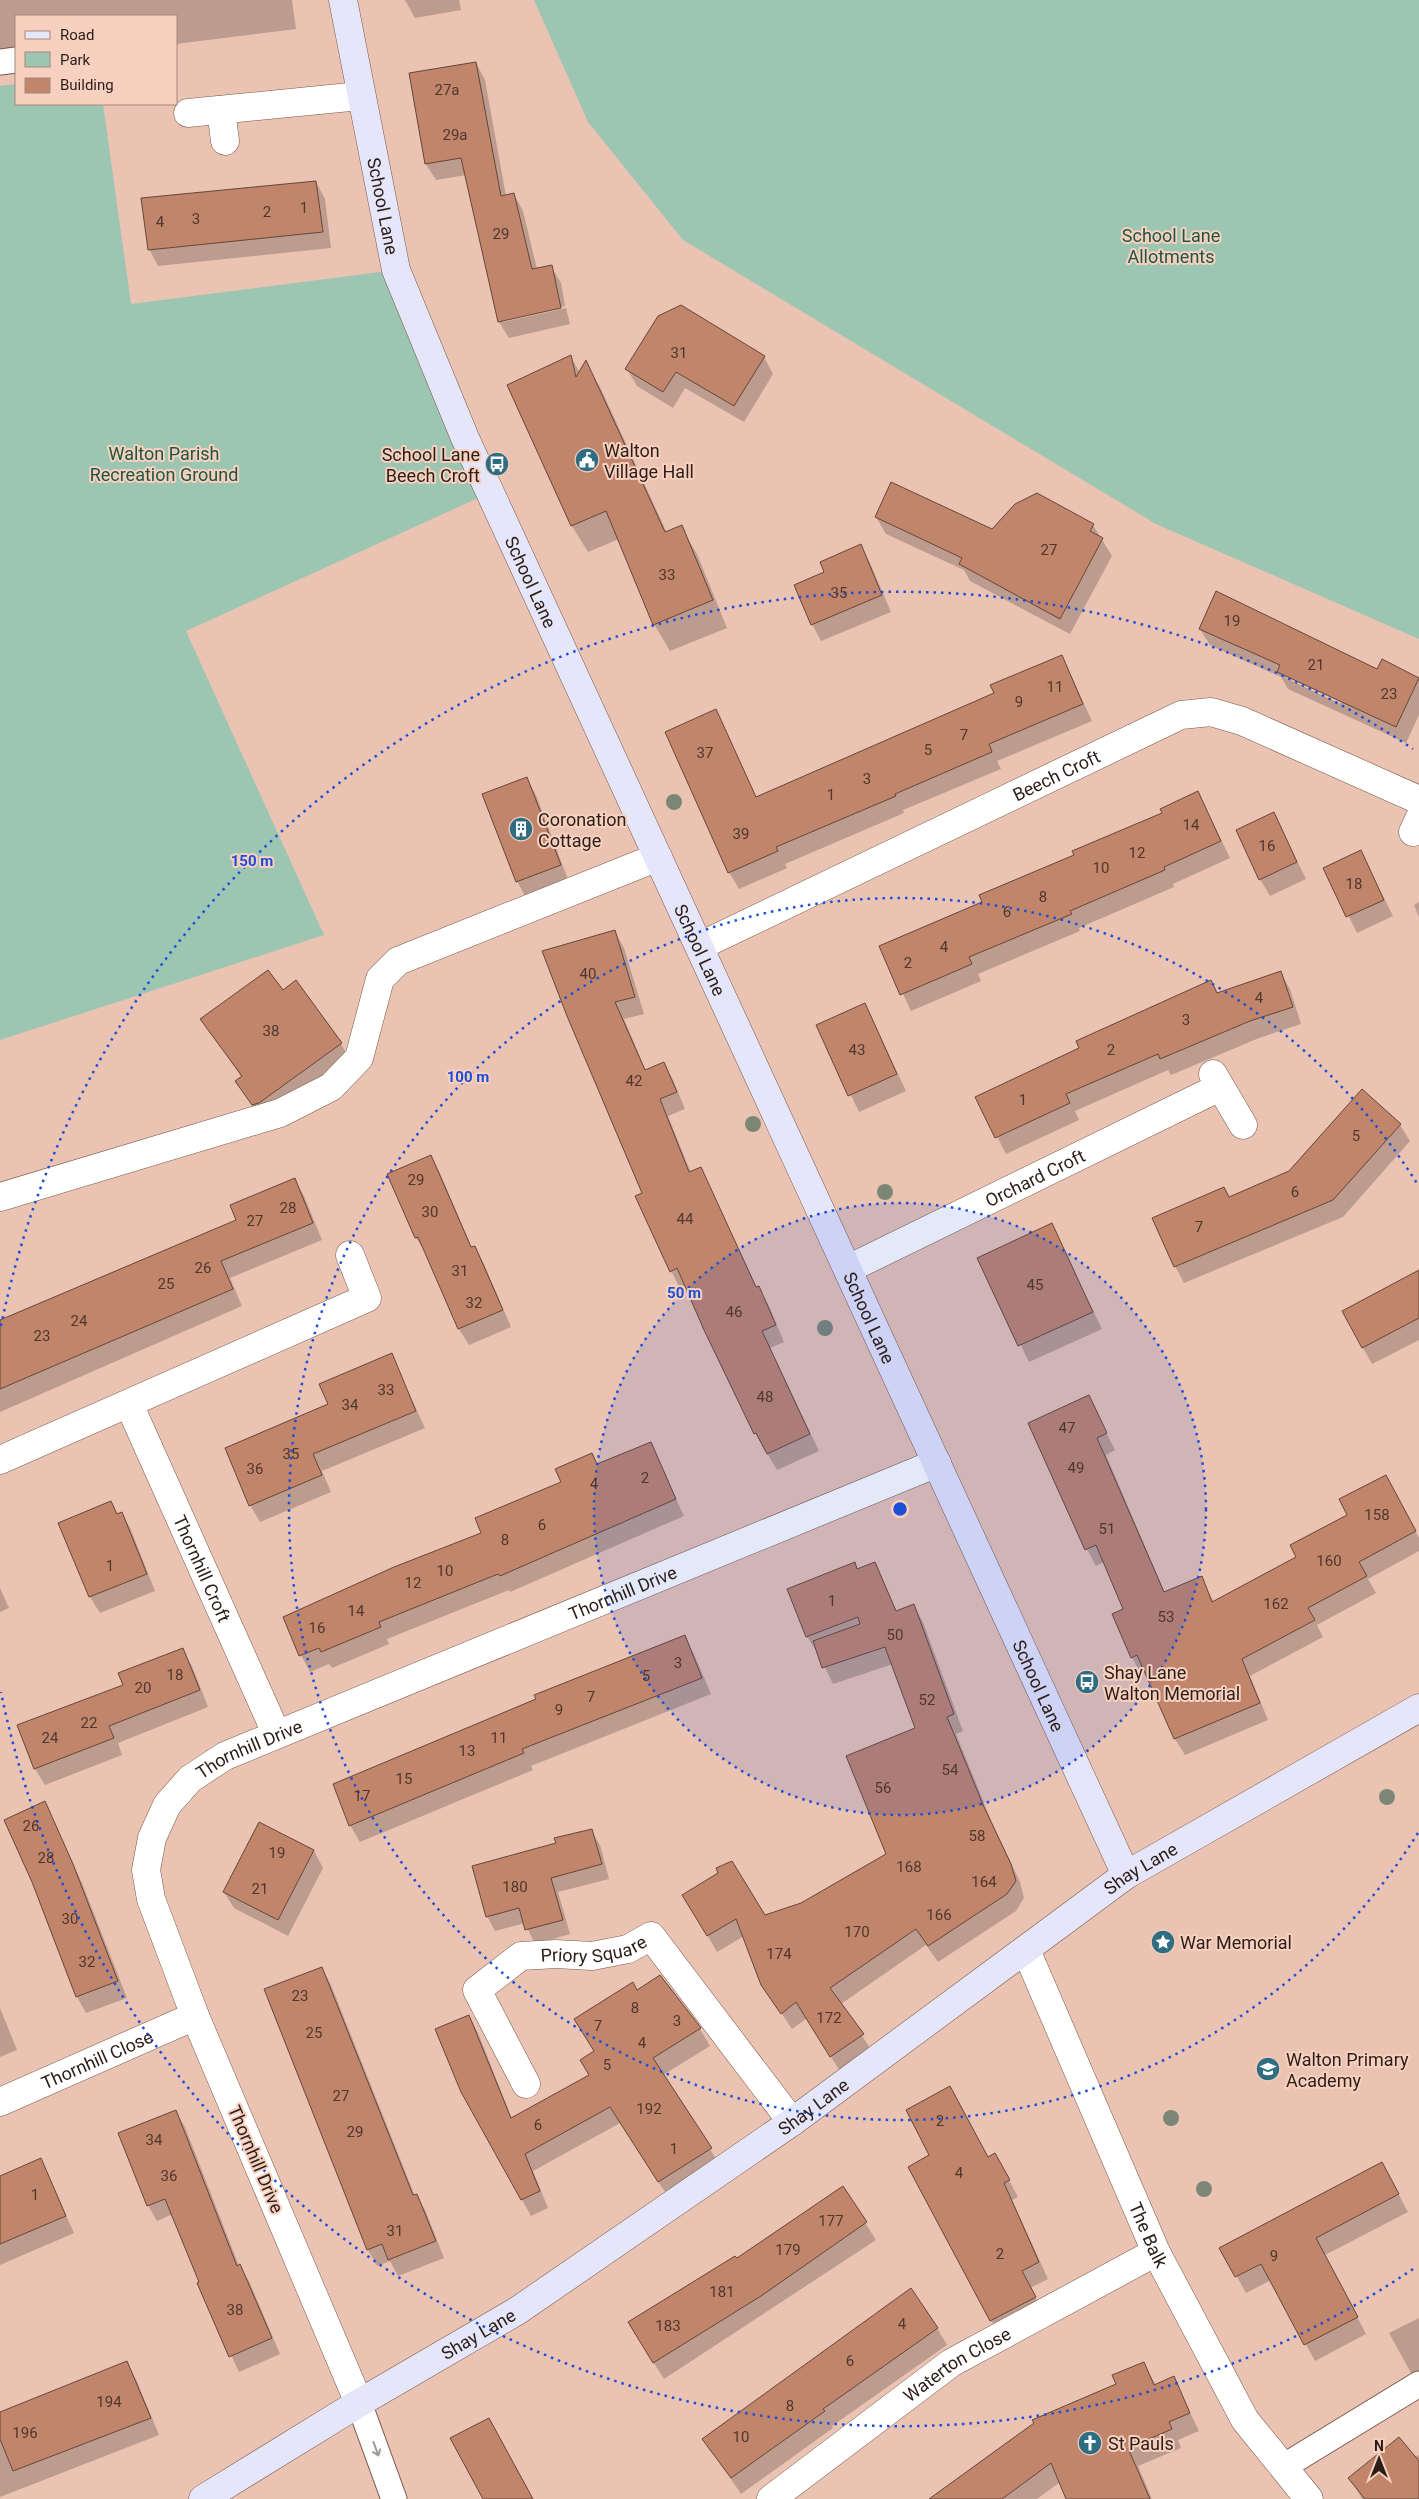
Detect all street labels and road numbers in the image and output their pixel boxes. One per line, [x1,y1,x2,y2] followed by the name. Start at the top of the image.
[364,156,403,256] street label: School Lane
[501,533,561,631] street label: School Lane
[1009,745,1103,805] street label: Beech Croft
[670,901,730,999] street label: School Lane
[982,1144,1088,1211] street label: Orchard Croft
[840,1269,900,1367] street label: School Lane
[169,1512,235,1625] street label: Thornhill Croft
[565,1561,680,1624] street label: Thornhill Drive
[1009,1636,1069,1735] street label: School Lane
[192,1715,305,1783] street label: Thornhill Drive
[1099,1838,1181,1898] street label: Shay Lane
[540,1930,650,1966] street label: Priory Square
[38,2025,156,2093] street label: Thornhill Close
[774,2073,852,2139] street label: Shay Lane
[224,2102,288,2216] street label: Thornhill Drive
[1125,2199,1173,2272] street label: The Balk
[437,2304,519,2363] street label: Shay Lane
[899,2322,1014,2406] street label: Waterton Close

